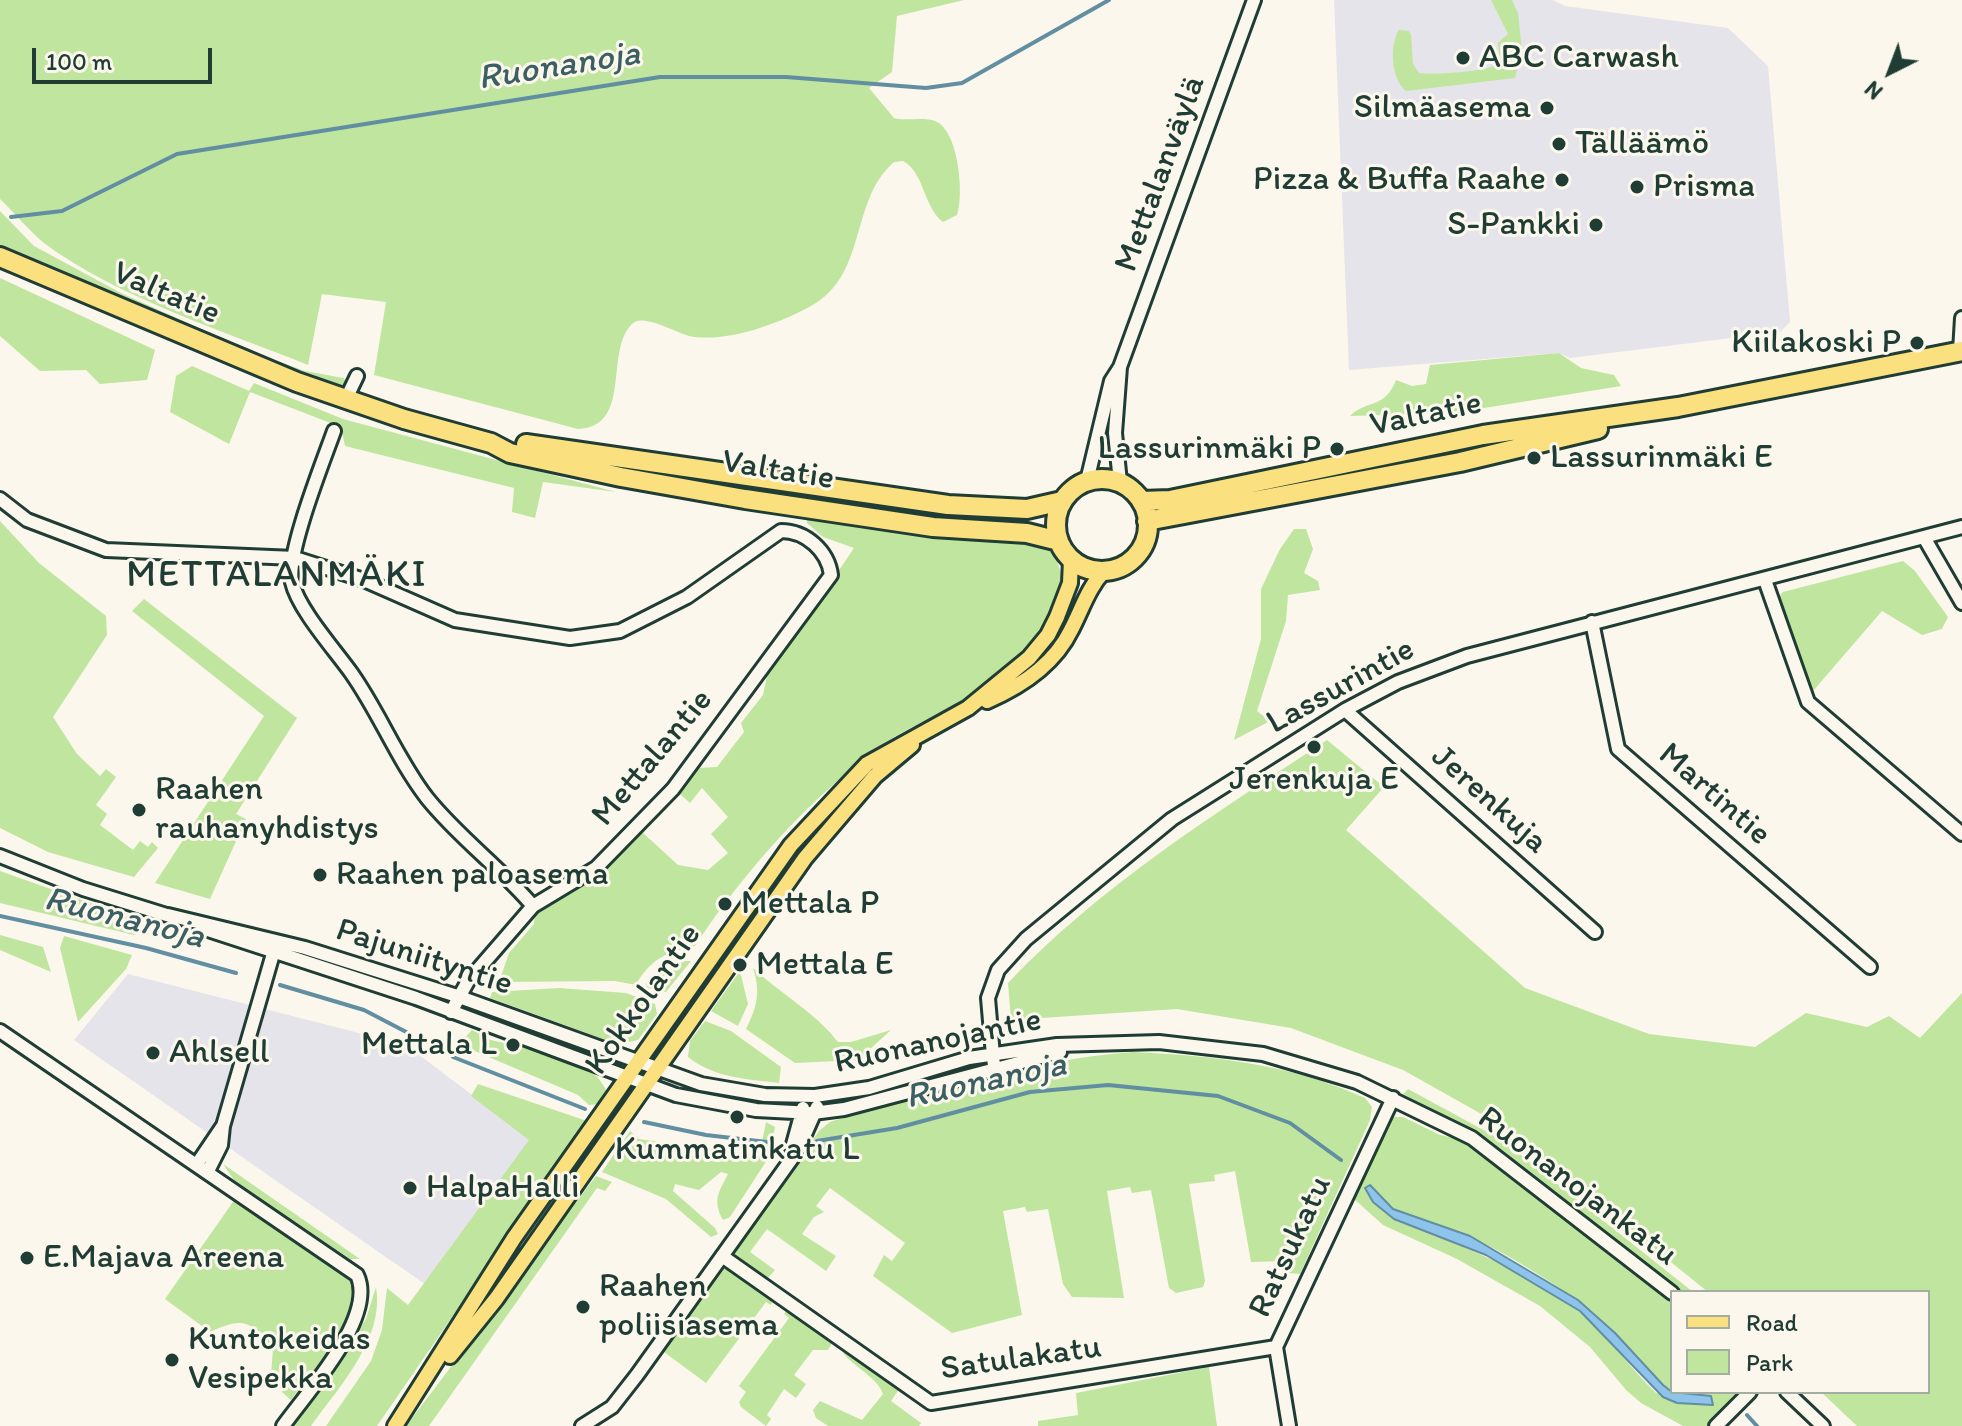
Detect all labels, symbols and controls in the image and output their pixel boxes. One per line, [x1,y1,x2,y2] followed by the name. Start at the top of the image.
[36,32,216,82] scale bar
[1850,32,1930,112] north arrow
[475,33,643,101] water label: Ruonanoja
[1479,38,1679,78] place label: ABC Carwash
[46,47,112,76] text: 100 m
[1454,49,1472,67] marker: ABC Carwash
[1107,70,1215,278] street label: Mettalanväylä
[1859,75,1888,105] text: N
[1354,88,1531,128] place label: Silmäasema
[1538,99,1556,117] marker: Silmäasema
[1575,124,1709,164] place label: Tälläämö
[1550,135,1568,153] marker: Tälläämö
[1253,160,1546,200] place label: Pizza & Buffa Raahe
[1653,167,1755,207] place label: Prisma
[1553,171,1571,189] marker: Pizza & Buffa Raahe
[1628,178,1646,196] marker: Prisma
[1447,205,1580,245] place label: S-Pankki
[1587,216,1605,234] marker: S-Pankki
[106,253,226,335] street label: Valtatie
[1731,323,1901,363] place label: Kiilakoski P
[1908,334,1926,352] marker: Kiilakoski P
[1366,383,1486,447] street label: Valtatie
[1098,429,1321,469] place label: Lassurinmäki P
[1550,438,1773,478] place label: Lassurinmäki E
[1328,440,1346,458] marker: Lassurinmäki P
[719,442,837,500] street label: Valtatie
[1525,449,1543,467] marker: Lassurinmäki E
[125,553,429,599] district label: METTALANMÄKI
[1260,630,1422,744] street label: Lassurintie
[584,681,722,835] street label: Mettalantie
[1649,735,1779,855] street label: Martintie
[1422,737,1556,863] street label: Jerenkuja
[1305,738,1323,756] marker: Jerenkuja E
[1229,760,1399,800] place label: Jerenkuja E
[155,770,379,850] place label: Raahen rauhanyhdistys
[130,801,148,819] marker: Raahen rauhanyhdistys
[336,855,609,895] place label: Raahen paloasema
[311,866,329,884] marker: Raahen paloasema
[40,878,208,960] water label: Ruonanoja
[741,884,879,924] place label: Mettala P
[716,895,734,913] marker: Mettala P
[331,910,517,1006] street label: Pajuniityntie
[577,917,711,1083] street label: Kokkolantie
[756,945,894,985] place label: Mettala E
[731,956,749,974] marker: Mettala E
[831,1000,1045,1084] street label: Ruonanojantie
[361,1025,497,1065] place label: Mettala L
[169,1033,269,1073] place label: Ahlsell
[504,1036,522,1054] marker: Mettala L
[144,1044,162,1062] marker: Ahlsell
[902,1044,1070,1120] water label: Ruonanoja
[1469,1099,1685,1275] street label: Ruonanojankatu
[728,1108,746,1126] marker: Kummatinkatu L
[615,1130,859,1170] place label: Kummatinkatu L
[426,1168,579,1208] place label: HalpaHalli
[1241,1170,1341,1324] street label: Ratsukatu
[401,1179,419,1197] marker: HalpaHalli
[43,1238,284,1278] place label: E.Majava Areena
[18,1249,36,1267] marker: E.Majava Areena
[599,1267,779,1346] place label: Raahen poliisiasema
[1670,1290,1930,1394] legend
[574,1298,592,1316] marker: Raahen poliisiasema
[1746,1308,1798,1337] text: Road
[188,1320,371,1400] place label: Kuntokeidas Vesipekka
[938,1328,1104,1390] street label: Satulakatu
[1746,1348,1793,1377] text: Park
[163,1351,181,1369] marker: Kuntokeidas Vesipekka

